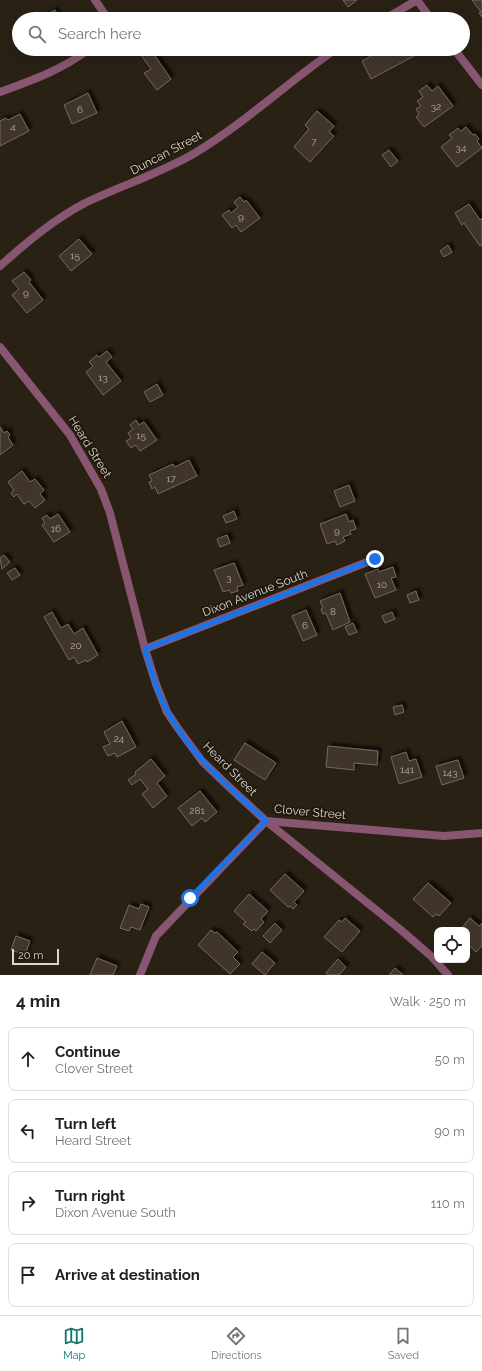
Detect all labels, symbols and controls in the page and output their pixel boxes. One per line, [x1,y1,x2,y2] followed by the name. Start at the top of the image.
[12,12,470,56] search box
[26,23,48,45] icon: search
[58,25,141,43] text: Search here
[431,101,441,112] house number: 32
[77,104,83,115] house number: 6
[10,121,16,132] house number: 4
[128,128,204,178] street label: Duncan Street
[311,136,317,147] house number: 7
[456,142,467,153] house number: 34
[238,211,244,222] house number: 9
[70,250,80,261] house number: 15
[23,287,29,298] house number: 9
[98,372,108,383] house number: 13
[65,414,115,480] street label: Heard Street
[136,430,146,441] house number: 15
[166,473,176,484] house number: 17
[51,523,61,534] house number: 16
[334,525,340,536] house number: 9
[366,550,384,568] route end
[200,566,310,620] street label: Dixon Avenue South
[226,572,232,583] house number: 3
[377,579,387,590] house number: 10
[330,606,336,617] house number: 8
[302,620,308,631] house number: 6
[70,640,82,651] house number: 20
[114,733,125,744] house number: 24
[200,739,260,799] street label: Heard Street
[400,764,415,775] house number: 141
[442,767,458,778] house number: 143
[274,802,346,822] street label: Clover Street
[189,805,205,816] house number: 281
[181,889,199,907] route start
[434,927,470,963] map controls
[434,927,470,963] button: locate
[12,947,59,966] scale bar
[18,949,43,962] text: 20 m
[16,991,60,1011] text: 4 min
[389,994,466,1009] text: Walk · 250 m
[55,1043,120,1061] text: Continue
[17,1048,39,1070] icon: ahead
[435,1052,465,1067] text: 50 m
[55,1061,133,1076] text: Clover Street
[55,1115,116,1133] text: Turn left
[17,1120,39,1142] icon: left
[434,1124,465,1139] text: 90 m
[55,1133,131,1148] text: Heard Street
[55,1187,125,1205] text: Turn right
[17,1192,39,1214] icon: right
[431,1196,465,1211] text: 110 m
[55,1205,176,1220] text: Dixon Avenue South
[17,1264,39,1286] icon: arrive
[55,1266,200,1284] text: Arrive at destination
[63,1325,85,1362] tab: Map
[211,1325,262,1362] tab: Directions
[388,1325,419,1362] tab: Saved

